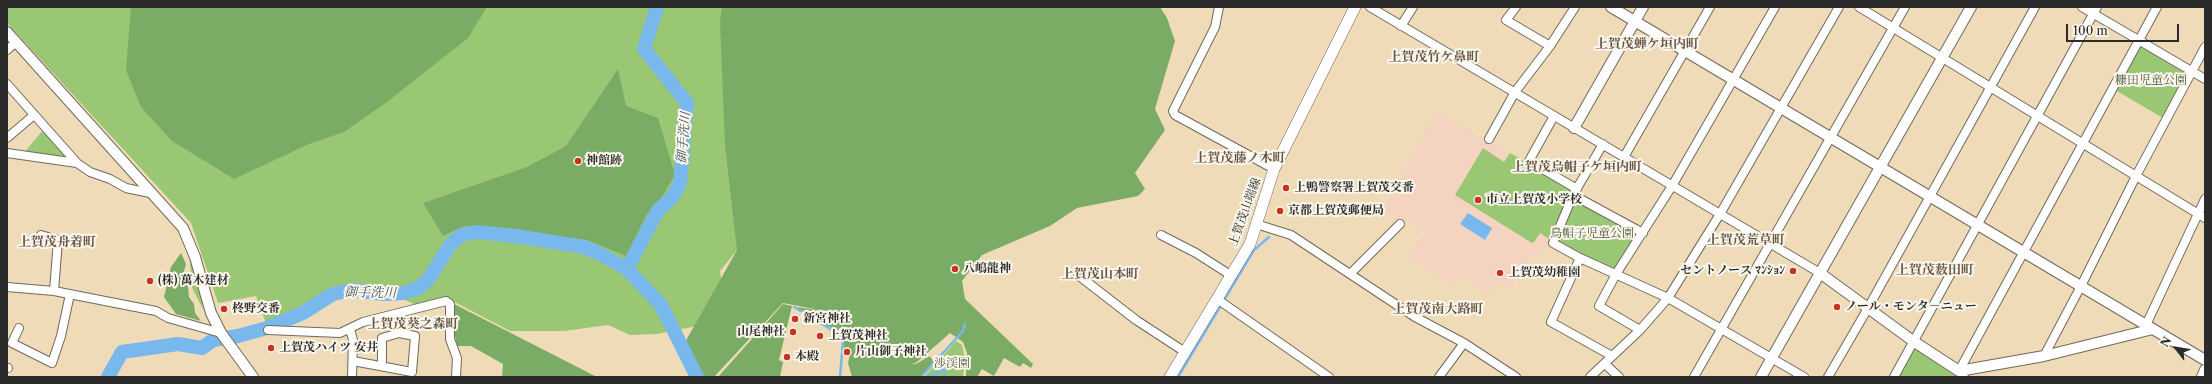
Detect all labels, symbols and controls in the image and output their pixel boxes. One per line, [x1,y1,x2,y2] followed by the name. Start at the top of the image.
[2068,16,2181,42] scale bar
[2073,23,2108,38] text: 100 m
[1595,36,1699,52] district label: 上賀茂蝉ケ垣内町
[1389,49,1479,65] district label: 上賀茂竹ケ鼻町
[2115,74,2187,88] park label: 糠田児童公園
[674,111,694,165] water label: 御手洗川
[1195,150,1285,166] district label: 上賀茂藤ノ木町
[586,154,622,168] place label: 神館跡
[573,156,583,166] marker: 神館跡
[1512,159,1642,175] district label: 上賀茂烏帽子ケ垣内町
[1226,176,1264,248] street label: 上賀茂山端線
[1294,181,1414,195] place label: 上鴨警察署上賀茂交番
[1281,183,1291,193] marker: 上鴨警察署上賀茂交番
[1486,193,1582,207] place label: 市立上賀茂小学校
[1473,195,1483,205] marker: 市立上賀茂小学校
[1288,204,1384,218] place label: 京都上賀茂郵便局
[1275,206,1285,216] marker: 京都上賀茂郵便局
[1550,227,1634,241] park label: 鳥帽子児童公園
[1707,232,1785,248] district label: 上賀茂荒草町
[18,234,96,250] district label: 上賀茂舟着町
[963,262,1011,276] place label: 八嶋龍神
[1896,262,1974,278] district label: 上賀茂薮田町
[950,264,960,274] marker: 八嶋龍神
[1680,264,1785,278] place label: セントノース ﾏﾝｼｮﾝ
[1061,266,1139,282] district label: 上賀茂山本町
[1508,266,1580,280] place label: 上賀茂幼稚園
[1788,266,1798,276] marker: セントノース ﾏﾝｼｮﾝ
[1495,268,1505,278] marker: 上賀茂幼稚園
[158,274,229,288] place label: (株) 萬木建材
[145,276,155,286] marker: (株) 萬木建材
[344,285,396,301] water label: 御手洗川
[1845,300,1977,314] place label: ノール・モンタ－ニュー
[1393,301,1483,317] district label: 上賀茂南大路町
[232,302,280,316] place label: 柊野交番
[1832,302,1842,312] marker: ノール・モンタ－ニュー
[219,304,229,314] marker: 柊野交番
[803,312,851,326] place label: 新宮神社
[790,314,800,324] marker: 新宮神社
[368,316,458,332] district label: 上賀茂葵之森町
[737,325,785,339] place label: 山尾神社
[788,327,798,337] marker: 山尾神社
[2156,328,2196,368] north arrow
[828,329,888,343] place label: 上賀茂神社
[815,331,825,341] marker: 上賀茂神社
[2157,334,2174,350] text: N
[279,341,378,355] place label: 上賀茂ハイツ 安井
[266,343,276,353] marker: 上賀茂ハイツ 安井
[855,345,927,359] place label: 片山御子神社
[842,347,852,357] marker: 片山御子神社
[795,350,819,364] place label: 本殿
[782,352,792,362] marker: 本殿
[934,357,970,371] park label: 渉渓園

